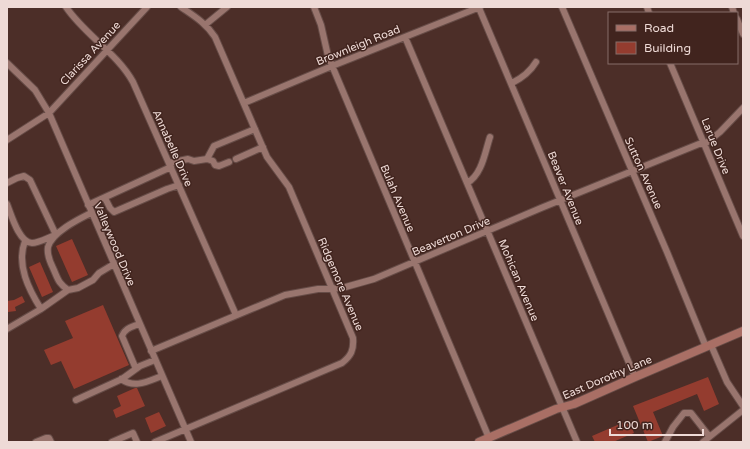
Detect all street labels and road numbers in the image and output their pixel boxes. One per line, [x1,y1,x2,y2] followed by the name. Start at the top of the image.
[57,19,123,88] street label: Clarissa Avenue
[314,23,402,68] street label: Brownleigh Road
[150,108,195,189] street label: Annabelle Drive
[698,116,733,176] street label: Larue Drive
[622,135,665,211] street label: Sutton Avenue
[545,149,586,227] street label: Beaver Avenue
[377,162,418,234] street label: Bulah Avenue
[91,200,138,288] street label: Valleywood Drive
[410,214,492,259] street label: Beaverton Drive
[315,236,366,333] street label: Ridgemore Avenue
[495,237,542,323] street label: Mohican Avenue
[561,353,654,402] street label: East Dorothy Lane

